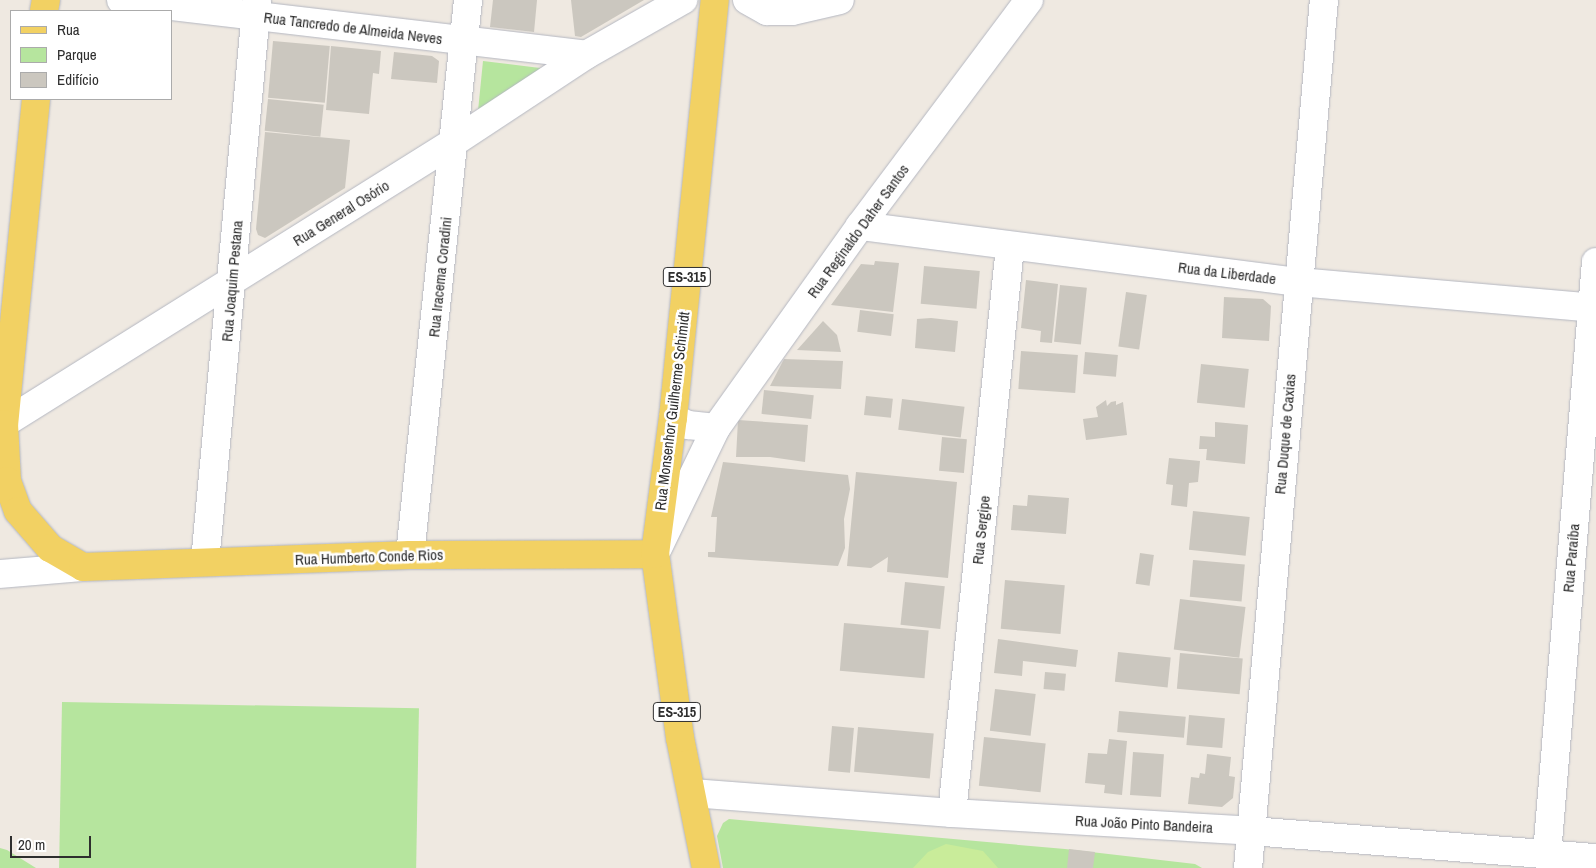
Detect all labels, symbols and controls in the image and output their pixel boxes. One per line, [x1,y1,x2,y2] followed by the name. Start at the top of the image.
[262,8,444,48] street label: Rua Tancredo de Almeida Neves
[10,10,172,100] legend
[57,19,80,40] text: Rua
[57,44,97,65] text: Parque
[57,69,99,90] text: Edifício
[803,161,913,301] street label: Rua Reginaldo Daher Santos
[290,176,392,250] street label: Rua General Osório
[425,216,455,338] street label: Rua Iracema Coradini
[218,220,246,342] street label: Rua Joaquim Pestana
[1177,258,1277,288] street label: Rua da Liberdade
[662,266,712,288] road number: ES-315
[651,310,693,512] street label: Rua Monsenhor Guilherme Schimidt
[1271,373,1299,495] street label: Rua Duque de Caxias
[968,495,994,565] street label: Rua Sergipe
[1559,523,1583,593] street label: Rua Paraíba
[295,545,443,569] street label: Rua Humberto Conde Rios
[652,700,702,724] road number: ES-315
[1075,811,1213,837] street label: Rua João Pinto Bandeira
[12,826,94,858] scale bar
[18,834,45,855] text: 20 m

